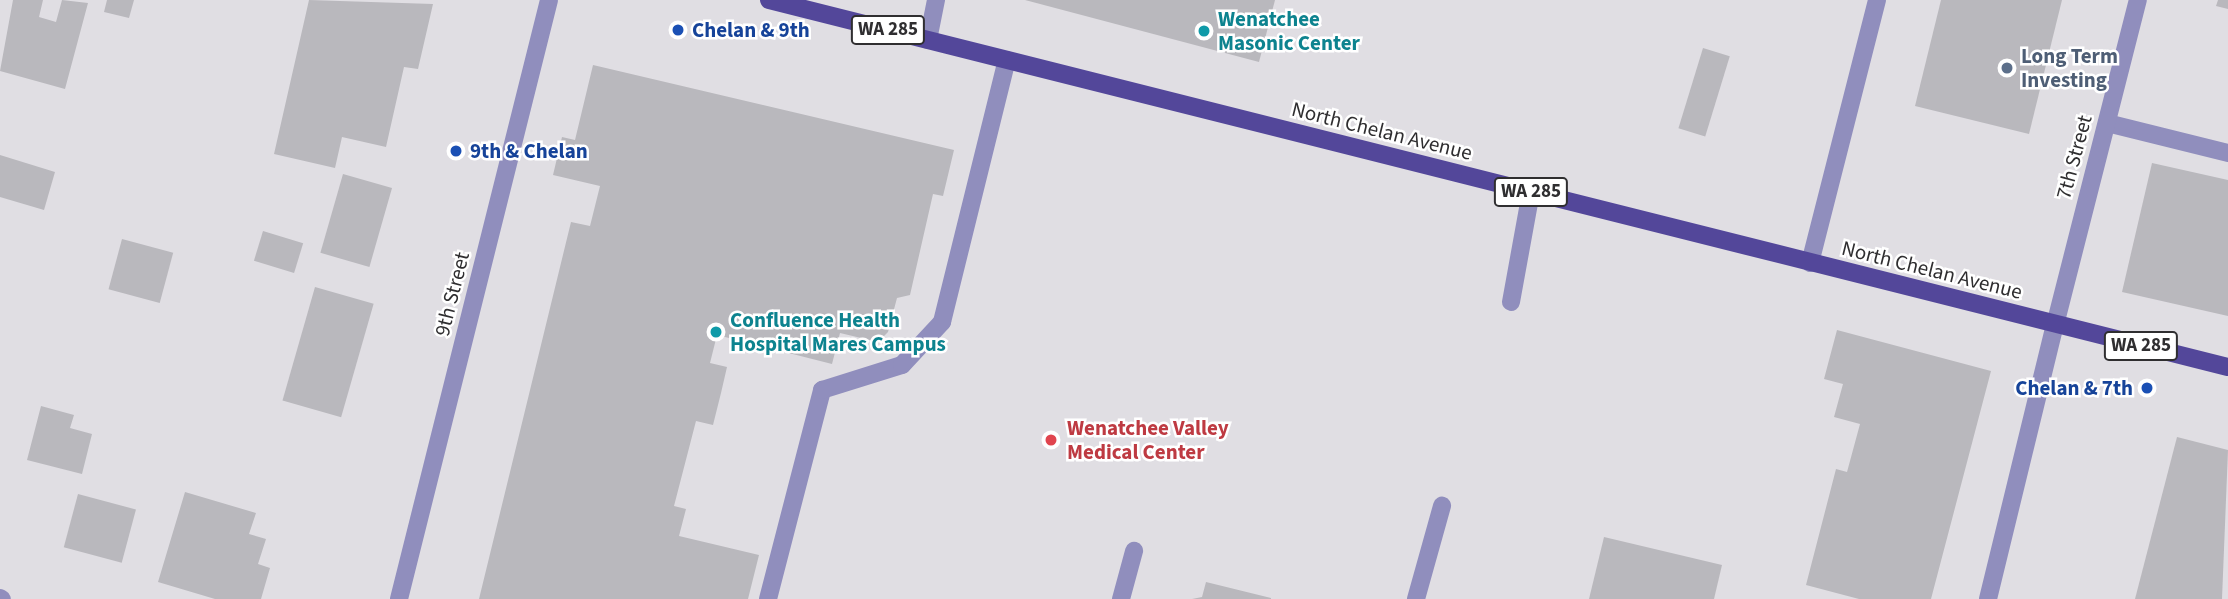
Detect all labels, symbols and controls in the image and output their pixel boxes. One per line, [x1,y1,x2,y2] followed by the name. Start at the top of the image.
[1218,6,1360,56] place label: Wenatchee Masonic Center
[850,14,926,46] road number: WA 285
[692,17,810,43] place label: Chelan & 9th
[670,22,686,38] marker: Chelan & 9th
[1196,23,1212,39] marker: Wenatchee Masonic Center
[2021,43,2118,93] place label: Long Term Investing
[1999,60,2015,76] marker: Long Term Investing
[1289,96,1475,166] street label: North Chelan Avenue
[2051,112,2097,202] street label: 7th Street
[470,138,588,164] place label: 9th & Chelan
[448,143,464,159] marker: 9th & Chelan
[1492,176,1570,208] road number: WA 285
[1839,235,2025,305] street label: North Chelan Avenue
[429,249,475,339] street label: 9th Street
[730,307,946,357] place label: Confluence Health Hospital Mares Campus
[708,324,724,340] marker: Confluence Health Hospital Mares Campus
[2102,330,2180,362] road number: WA 285
[2015,375,2133,401] place label: Chelan & 7th
[2139,380,2155,396] marker: Chelan & 7th
[1067,415,1229,465] place label: Wenatchee Valley Medical Center
[1041,430,1061,450] marker: Wenatchee Valley Medical Center

